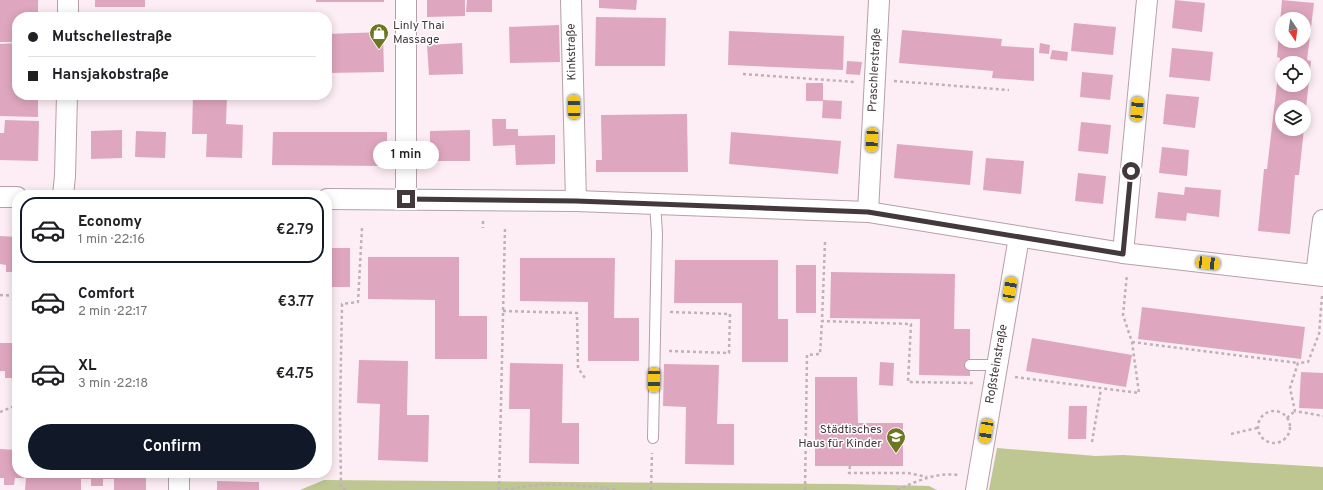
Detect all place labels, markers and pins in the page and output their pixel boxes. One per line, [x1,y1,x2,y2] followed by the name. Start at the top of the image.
[393,18,445,48] place label: Linly Thai Massage
[368,22,390,50] shop icon: Linly Thai Massage
[798,422,882,452] place label: Städtisches Haus für Kinder
[885,426,907,454] school or university icon: Städtisches Haus für Kinder

